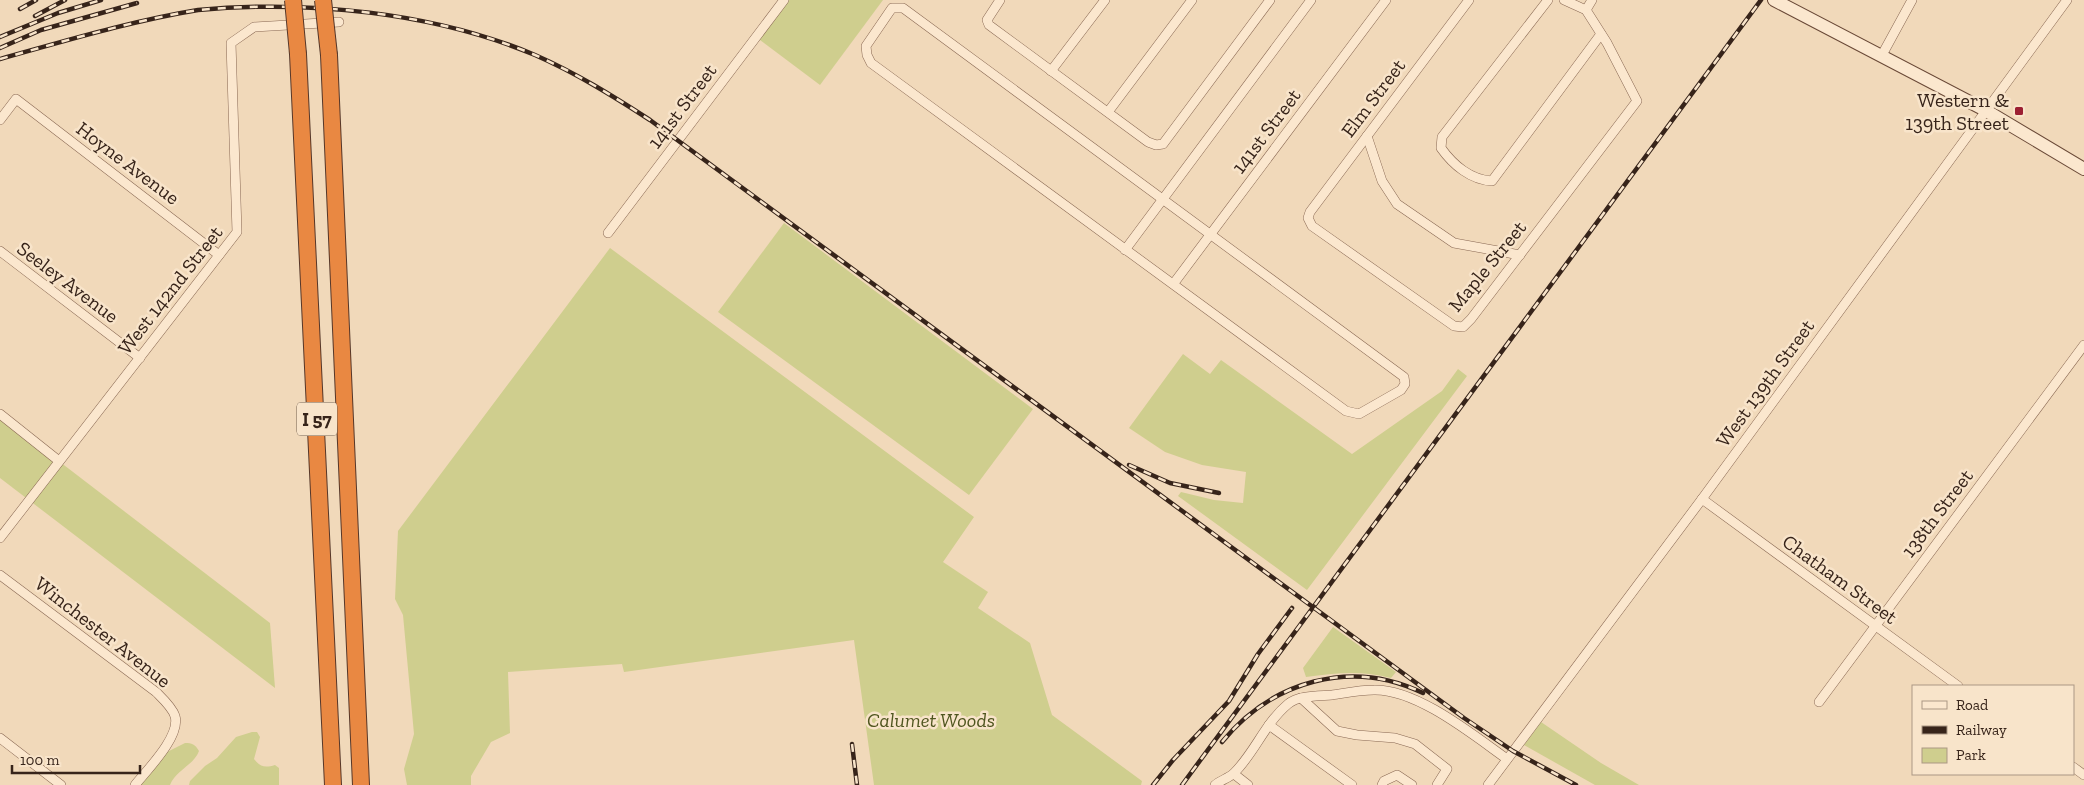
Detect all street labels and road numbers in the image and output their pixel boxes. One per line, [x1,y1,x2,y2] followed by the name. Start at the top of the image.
[1336,54,1410,142] street label: Elm Street
[642,59,722,153] street label: 141st Street
[1226,84,1306,178] street label: 141st Street
[72,116,184,210] street label: Hoyne Avenue
[1443,215,1531,316] street label: Maple Street
[112,221,228,359] street label: West 142nd Street
[13,236,123,328] street label: Seeley Avenue
[1711,314,1820,451] street label: West 139th Street
[297,402,337,436] road number: I 57
[1896,464,1978,562] street label: 138th Street
[1778,529,1903,629] street label: Chatham Street
[30,571,176,693] street label: Winchester Avenue

